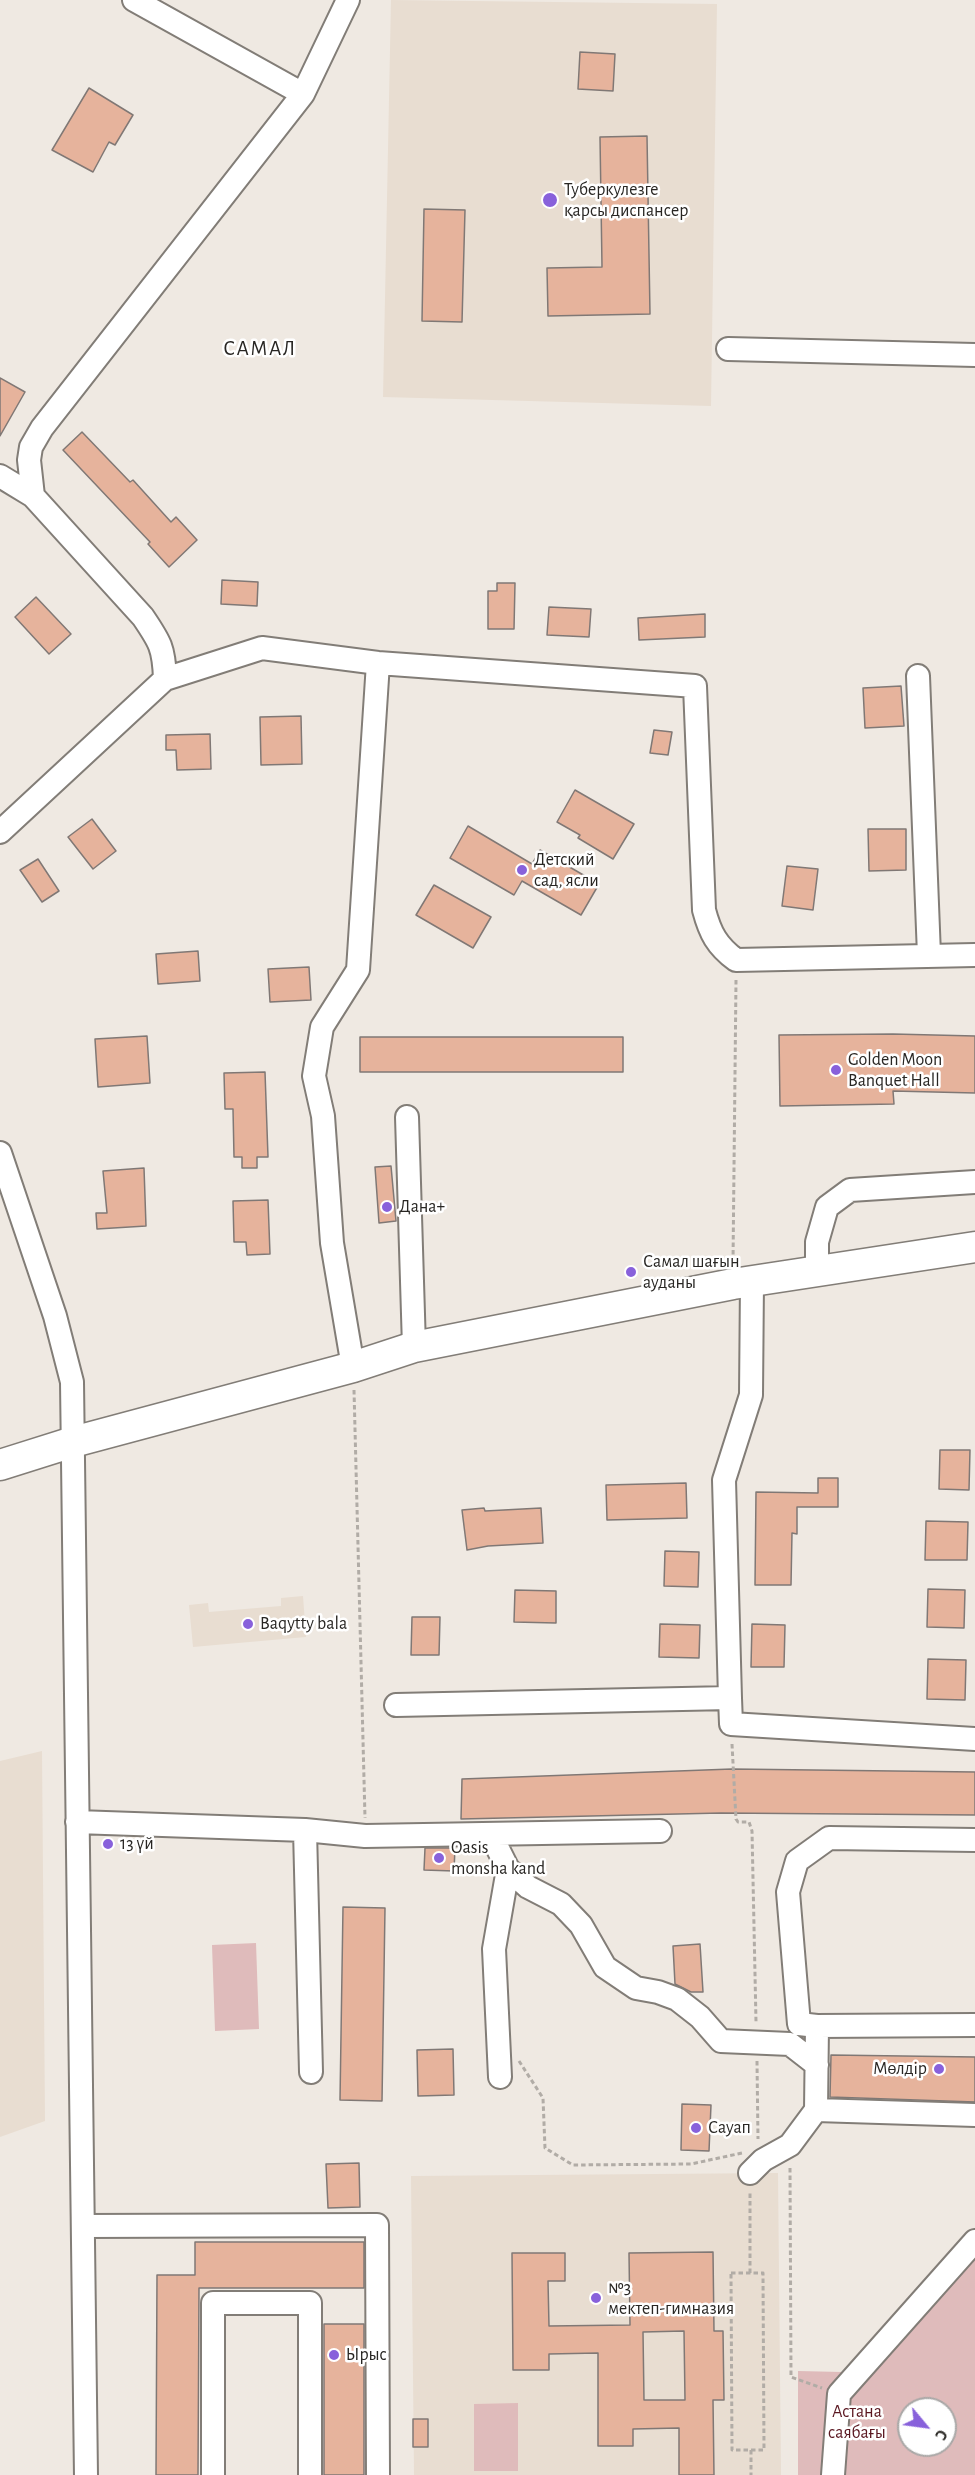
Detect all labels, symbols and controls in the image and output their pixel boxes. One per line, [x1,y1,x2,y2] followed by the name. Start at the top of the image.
[564,179,688,222] place label: Туберкулезге қарсы диспансер
[541,191,559,209] marker: Туберкулезге қарсы диспансер
[223,336,297,362] district label: САМАЛ
[534,849,599,892] place label: Детский сад, ясли
[515,863,529,877] marker: Детский сад, ясли
[848,1049,942,1092] place label: Golden Moon Banquet Hall
[829,1063,843,1077] marker: Golden Moon Banquet Hall
[399,1196,445,1218] place label: Дана+
[380,1200,394,1214] marker: Дана+
[643,1251,740,1294] place label: Самал шағын ауданы
[624,1265,638,1279] marker: Самал шағын ауданы
[260,1613,347,1635] place label: Baqytty bala
[241,1617,255,1631] marker: Baqytty bala
[120,1833,154,1855] place label: 13 үй
[101,1837,115,1851] marker: 13 үй
[451,1837,545,1880] place label: Oasis monsha kand
[432,1851,446,1865] marker: Oasis monsha kand
[873,2058,927,2080] place label: Мөлдір
[932,2062,946,2076] marker: Мөлдір
[708,2117,751,2139] place label: Сауап
[689,2121,703,2135] marker: Сауап
[608,2277,734,2320] place label: №3 мектеп-гимназия
[589,2291,603,2305] marker: №3 мектеп-гимназия
[346,2344,387,2366] place label: Ырыс
[327,2348,341,2362] marker: Ырыс
[897,2397,957,2457] north arrow
[828,2401,886,2444] park label: Астана саябағы
[932,2427,950,2443] text: С

